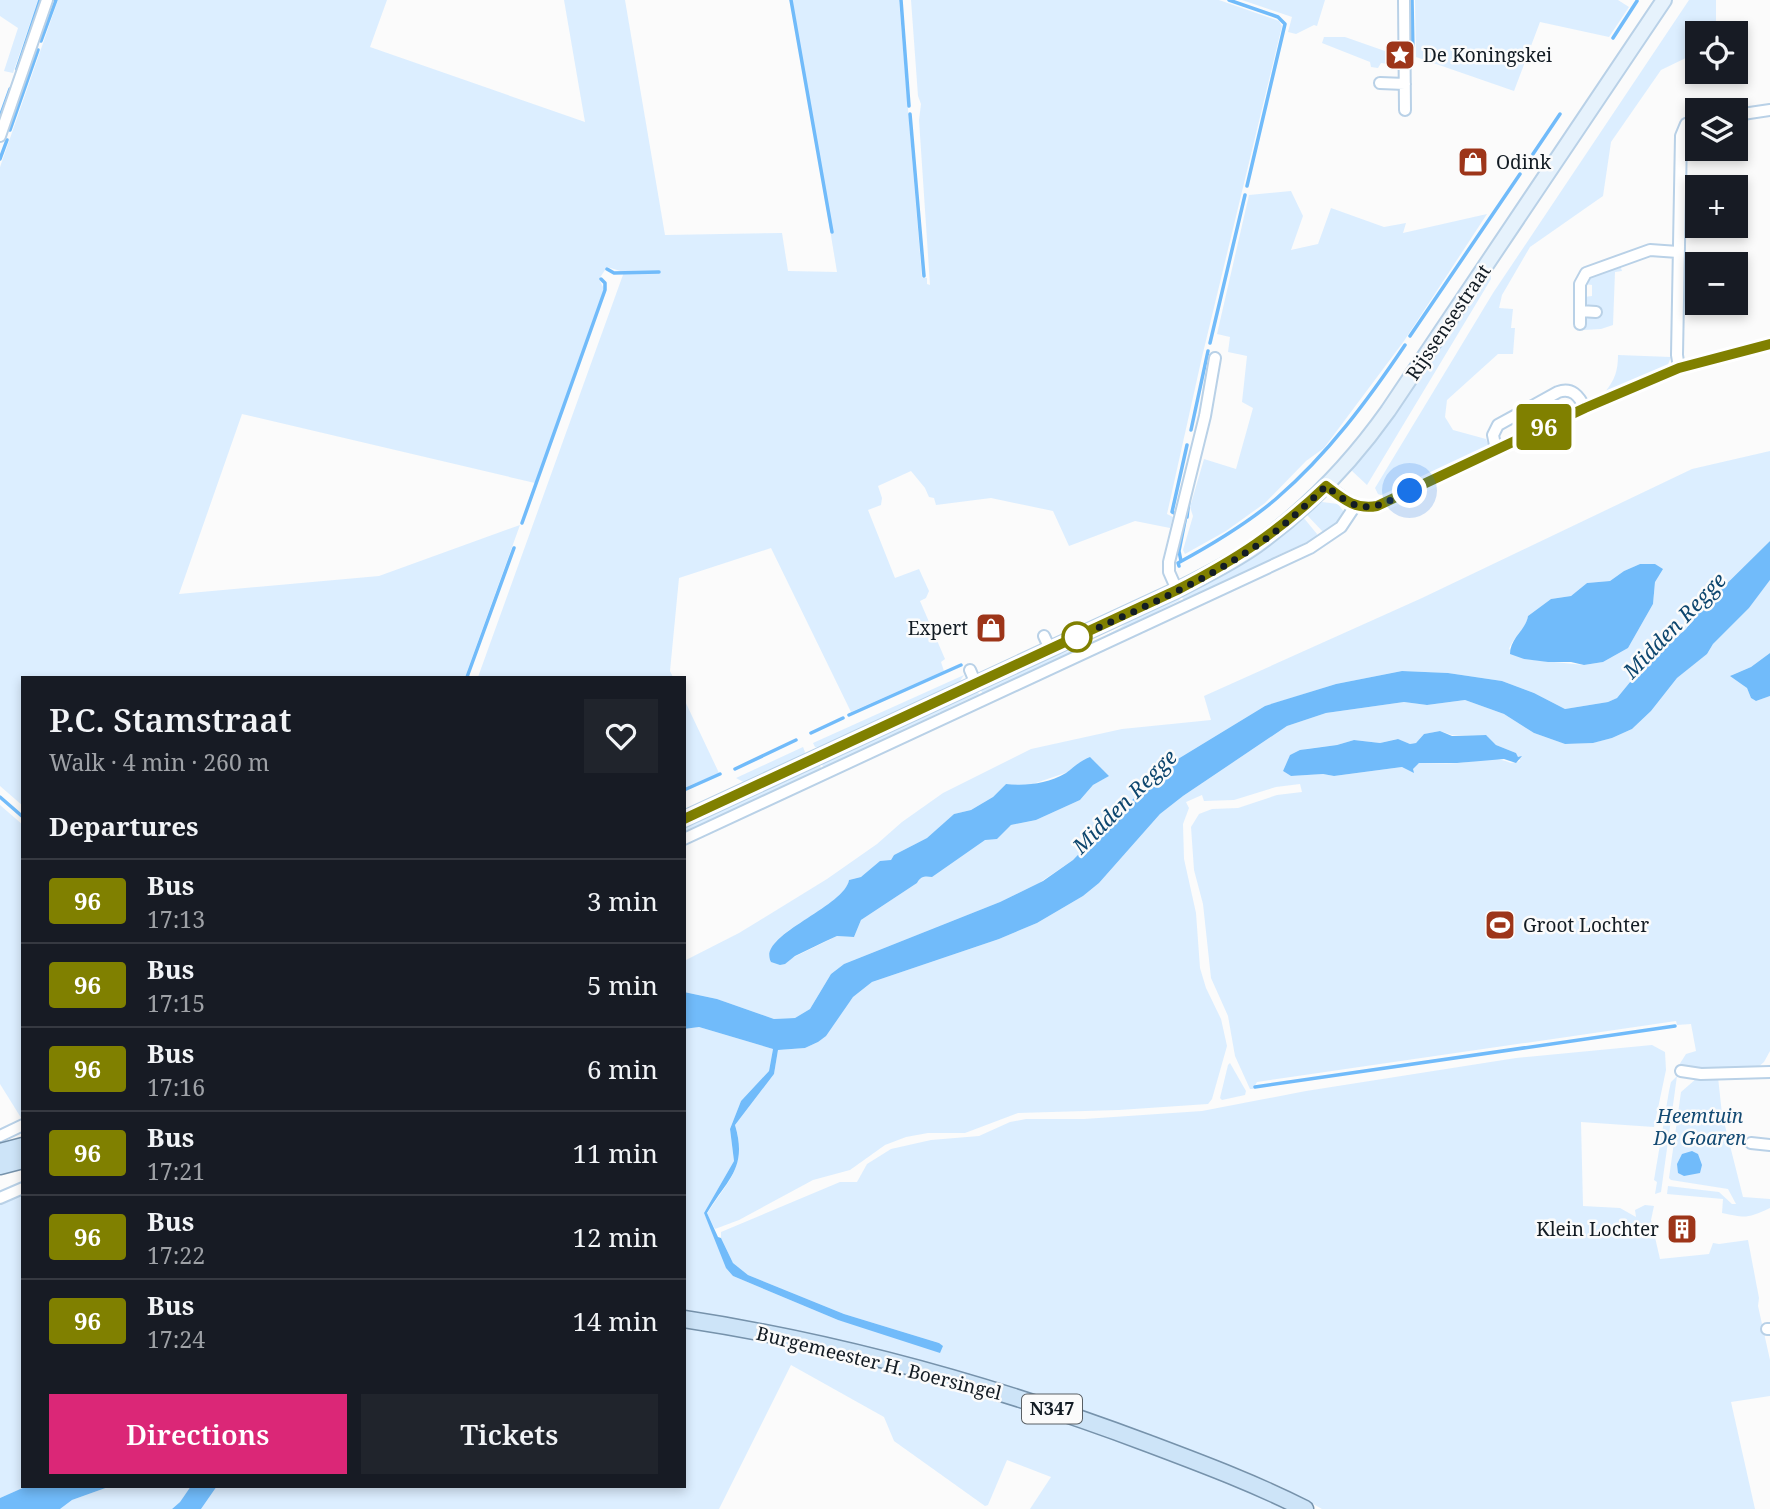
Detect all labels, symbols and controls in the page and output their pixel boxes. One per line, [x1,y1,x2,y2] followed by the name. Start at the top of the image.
[1685,21,1748,315] map controls
[1685,21,1748,84] button: locate
[1383,38,1417,72] place icon: De Koningskei
[1423,42,1552,68] place label: De Koningskei
[1685,98,1748,161] button: layers
[1456,145,1490,179] shop icon: Odink
[1496,149,1552,175] place label: Odink
[1685,175,1748,238] button: +
[1685,252,1748,315] button: −
[1400,259,1497,385] street label: Rijssensestraat
[1512,404,1576,450] line badge: 96
[1530,410,1558,443] text: 96
[1392,473,1427,508] your location
[1616,566,1732,685] water label: Midden Regge
[974,611,1008,645] shop icon: Expert
[908,615,968,641] place label: Expert
[1062,622,1092,652] unlabelled marker
[49,697,292,742] text: P.C. Stamstraat
[584,699,658,773] button: heart
[1065,743,1183,860] water label: Midden Regge
[49,746,269,778] text: Walk · 4 min · 260 m
[49,808,199,844] text: Departures
[147,867,194,903] text: Bus
[587,883,658,919] text: 3 min
[74,884,101,917] text: 96
[147,903,205,935] text: 17:13
[1483,908,1517,942] sports icon: Groot Lochter
[1523,912,1649,938] place label: Groot Lochter
[147,951,194,987] text: Bus
[587,967,658,1003] text: 5 min
[74,968,101,1001] text: 96
[147,987,205,1019] text: 17:15
[147,1035,194,1071] text: Bus
[587,1051,658,1087] text: 6 min
[74,1052,101,1085] text: 96
[147,1071,205,1103] text: 17:16
[1653,1103,1747,1151] park label: Heemtuin De Goaren
[147,1119,194,1155] text: Bus
[573,1135,658,1171] text: 11 min
[74,1136,101,1169] text: 96
[147,1155,205,1187] text: 17:21
[147,1203,194,1239] text: Bus
[1665,1212,1699,1246] building icon: Klein Lochter
[1536,1216,1659,1242] place label: Klein Lochter
[573,1219,658,1255] text: 12 min
[74,1220,101,1253] text: 96
[147,1239,205,1271] text: 17:22
[147,1287,194,1323] text: Bus
[573,1303,658,1339] text: 14 min
[74,1304,101,1337] text: 96
[754,1320,1004,1406] street label: Burgemeester H. Boersingel
[147,1323,205,1355] text: 17:24
[49,1394,347,1474] button: Directions
[361,1394,658,1474] button: Tickets
[1022,1394,1082,1424] road number: N347

